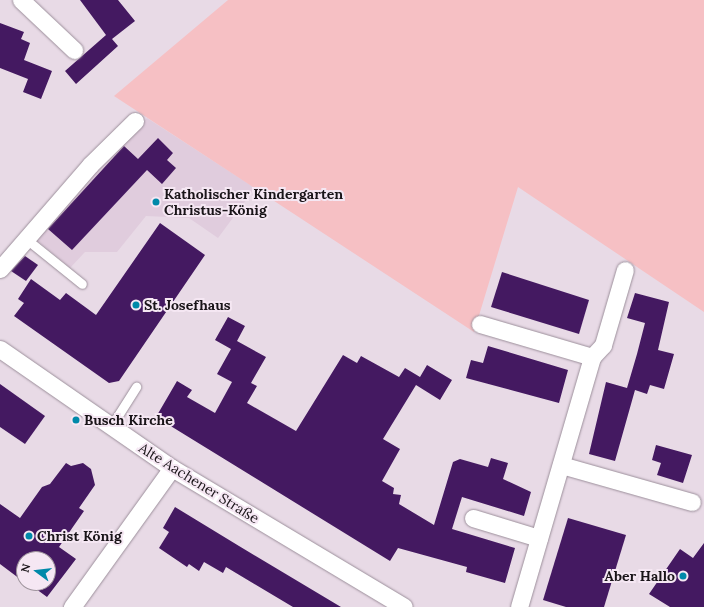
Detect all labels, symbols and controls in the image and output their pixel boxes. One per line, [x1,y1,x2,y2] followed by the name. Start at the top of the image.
[164,186,343,218] place label: Katholischer Kindergarten Christus-König
[151,197,161,207] marker: Katholischer Kindergarten Christus-König
[144,297,231,313] place label: St. Josefhaus
[131,300,141,310] marker: St. Josefhaus
[84,412,173,428] place label: Busch Kirche
[71,415,81,425] marker: Busch Kirche
[136,439,262,527] street label: Alte Aachener Straße
[37,528,122,544] place label: Christ König
[24,531,34,541] marker: Christ König
[16,551,56,591] north arrow
[18,562,33,574] text: N
[605,568,675,584] place label: Aber Hallo
[678,571,688,581] marker: Aber Hallo

